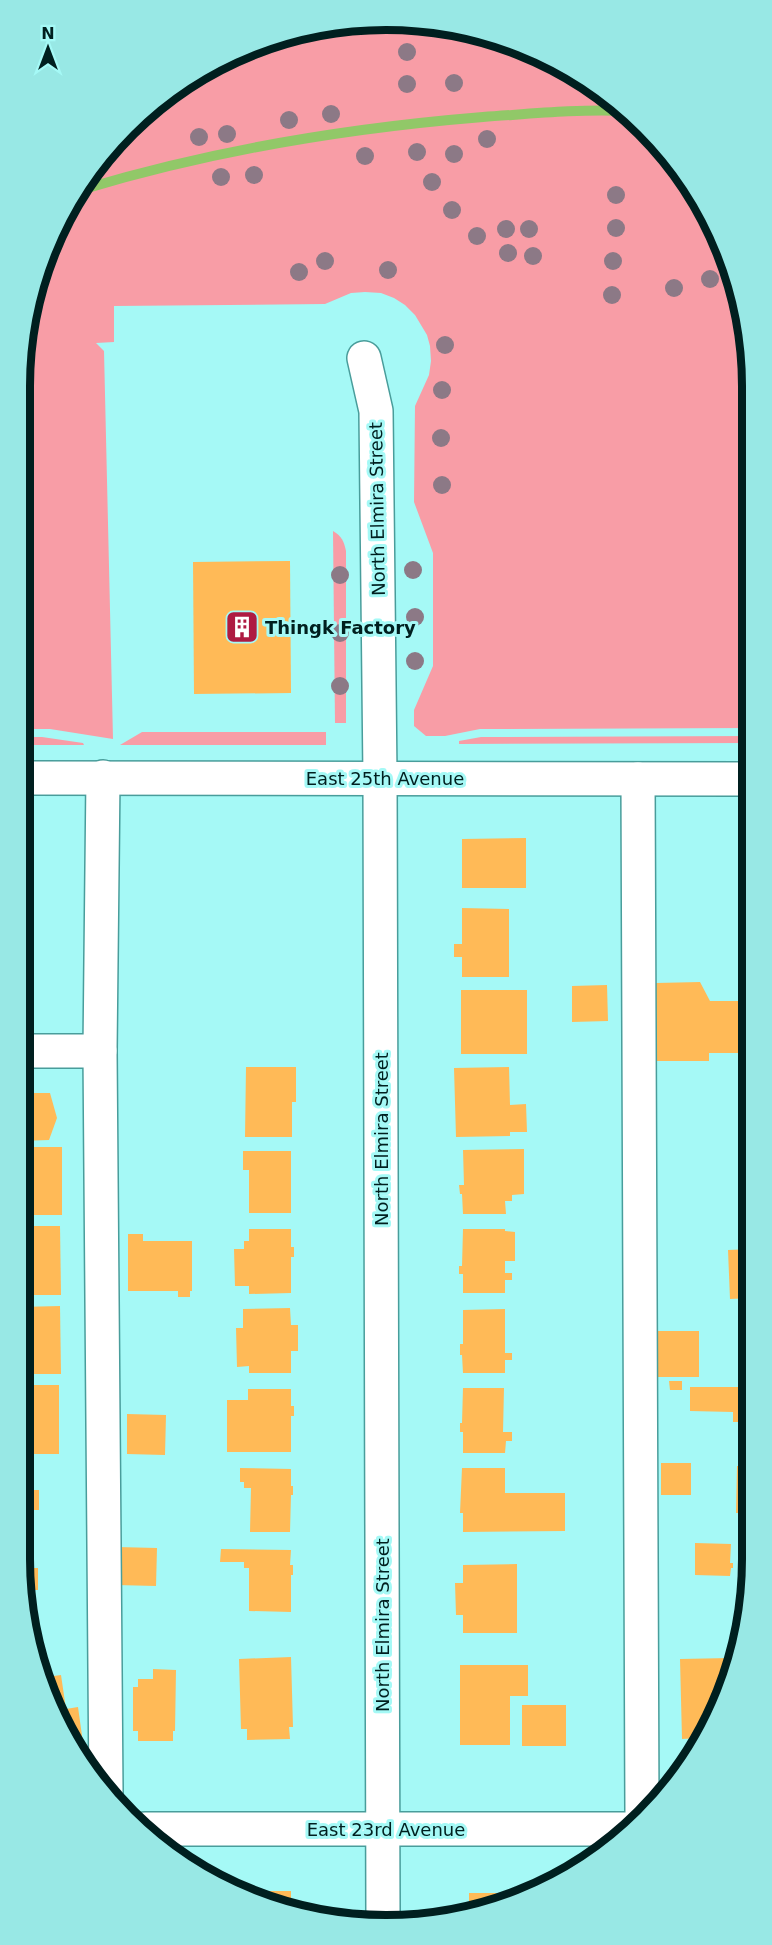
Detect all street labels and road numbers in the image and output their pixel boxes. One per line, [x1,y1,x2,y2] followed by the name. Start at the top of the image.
[365,422,389,596] street label: North Elmira Street
[306,768,464,789] street label: East 25th Avenue
[371,1052,392,1226] street label: North Elmira Street
[372,1538,393,1712] street label: North Elmira Street
[307,1819,465,1840] street label: East 23rd Avenue

